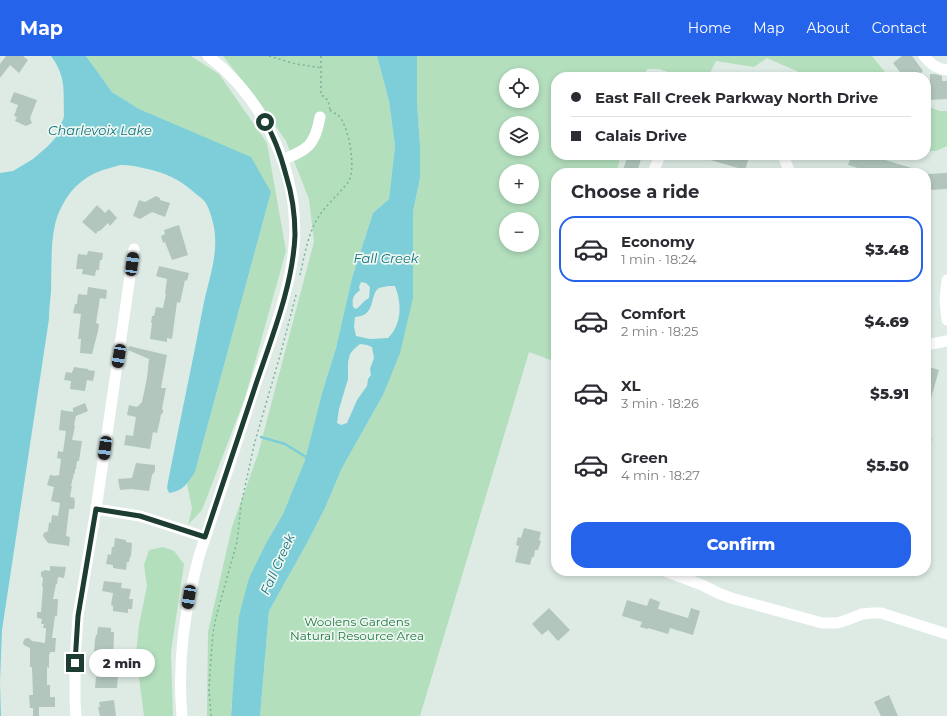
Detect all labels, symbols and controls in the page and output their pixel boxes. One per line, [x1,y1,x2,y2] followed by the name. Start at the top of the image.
[20,17,63,40] text: Map
[688,19,731,37] text: Home
[753,19,784,37] text: Map
[806,19,850,37] text: About
[872,19,927,37] text: Contact
[499,68,539,252] map controls
[499,68,539,108] button: locate
[595,88,878,107] text: East Fall Creek Parkway North Drive
[256,113,274,131] route start
[499,116,539,156] button: layers
[48,122,152,138] water label: Charlevoix Lake
[595,126,687,145] text: Calais Drive
[499,164,539,204] button: +
[571,181,699,203] text: Choose a ride
[499,212,539,252] button: −
[573,231,609,267] icon: car
[621,232,694,251] text: Economy
[865,240,909,259] text: $3.48
[353,250,420,266] water label: Fall Creek
[124,251,140,277] car
[621,251,697,267] text: 1 min · 18:24
[573,303,609,339] icon: car
[621,304,686,323] text: Comfort
[865,312,909,331] text: $4.69
[621,323,698,339] text: 2 min · 18:25
[111,343,127,369] car
[573,375,609,411] icon: car
[621,376,640,395] text: XL
[870,384,909,403] text: $5.91
[621,395,699,411] text: 3 min · 18:26
[97,435,113,461] car
[573,447,609,483] icon: car
[621,448,668,467] text: Green
[867,456,909,475] text: $5.50
[621,467,700,483] text: 4 min · 18:27
[571,522,911,568] button: Confirm
[256,530,298,597] water label: Fall Creek
[181,584,197,610] car
[290,614,424,643] park label: Woolens Gardens Natural Resource Area
[89,649,155,677] callout: 2 min
[66,654,84,672] route end
[103,655,141,671] text: 2 min

